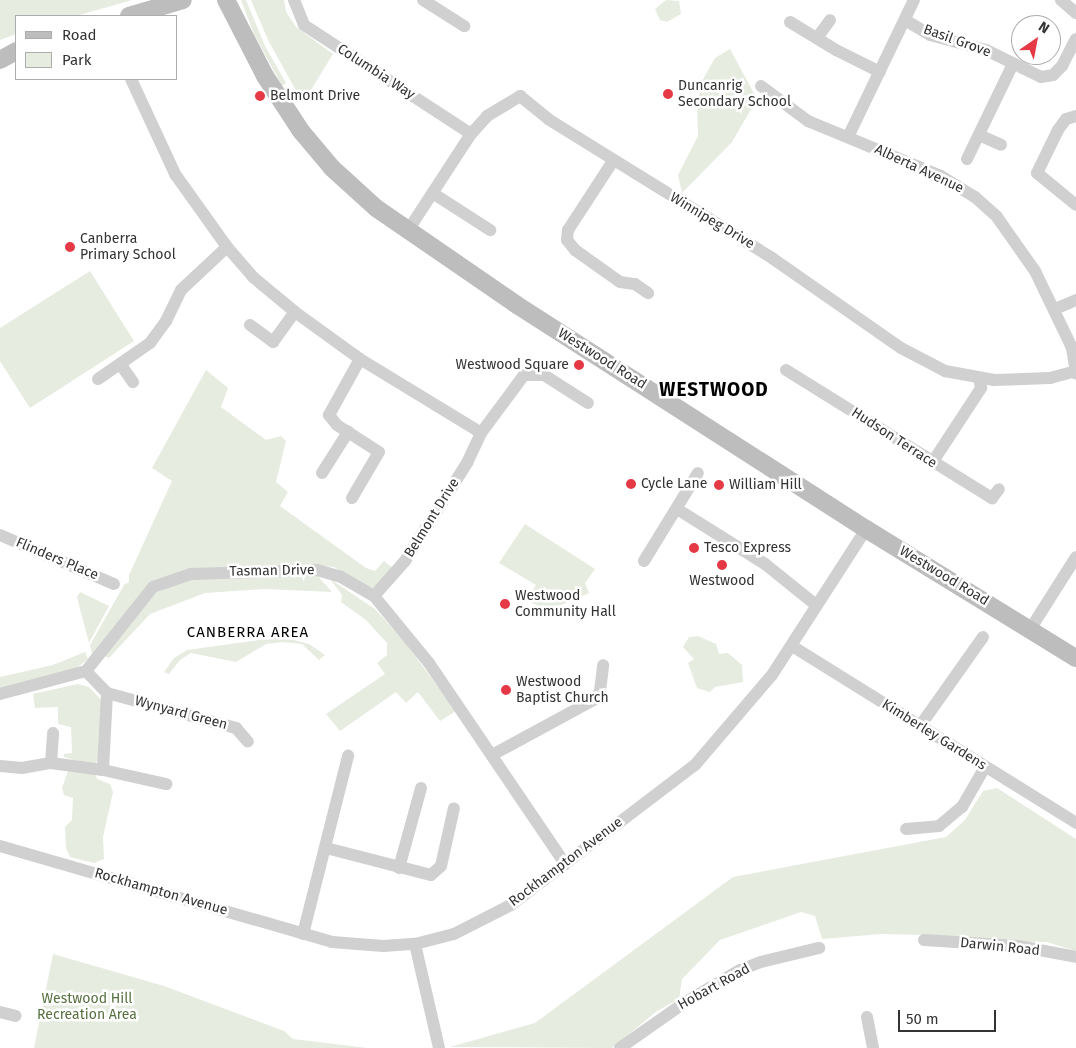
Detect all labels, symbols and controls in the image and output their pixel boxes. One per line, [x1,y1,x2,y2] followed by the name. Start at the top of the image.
[15,15,178,80] legend
[1011,15,1061,65] north arrow
[1035,18,1052,37] text: N
[921,21,993,61] street label: Basil Grove
[62,26,97,44] text: Road
[334,41,418,103] street label: Columbia Way
[62,51,92,69] text: Park
[678,78,791,110] place label: Duncanrig Secondary School
[270,88,360,104] place label: Belmont Drive
[662,88,674,100] marker: Duncanrig Secondary School
[254,90,266,102] marker: Belmont Drive
[872,141,966,197] street label: Alberta Avenue
[667,189,757,253] street label: Winnipeg Drive
[80,231,176,264] place label: Canberra Primary School
[64,241,76,253] marker: Canberra Primary School
[555,325,649,393] street label: Westwood Road
[456,357,569,373] place label: Westwood Square
[573,359,585,371] marker: Westwood Square
[658,379,770,401] district label: WESTWOOD
[848,404,940,472] street label: Hudson Terrace
[401,475,463,561] street label: Belmont Drive
[641,476,707,492] place label: Cycle Lane
[729,477,802,493] place label: William Hill
[625,478,637,490] marker: Cycle Lane
[713,479,725,491] marker: William Hill
[13,534,101,584] street label: Flinders Place
[704,540,791,556] place label: Tesco Express
[688,542,700,554] marker: Tesco Express
[896,543,992,609] street label: Westwood Road
[716,559,728,571] marker: Westwood
[229,562,315,580] street label: Tasman Drive
[689,573,755,589] place label: Westwood
[515,588,616,620] place label: Westwood Community Hall
[499,598,511,610] marker: Westwood Community Hall
[185,624,311,642] district label: CANBERRA AREA
[516,674,609,706] place label: Westwood Baptist Church
[500,684,512,696] marker: Westwood Baptist Church
[133,693,229,733] street label: Wynyard Green
[879,696,989,774] street label: Kimberley Gardens
[506,814,626,910] street label: Rockhampton Avenue
[92,865,230,919] street label: Rockhampton Avenue
[959,934,1041,960] street label: Darwin Road
[675,960,753,1014] street label: Hobart Road
[37,991,137,1024] park label: Westwood Hill Recreation Area
[901,1000,998,1032] scale bar
[906,1010,939,1028] text: 50 m

